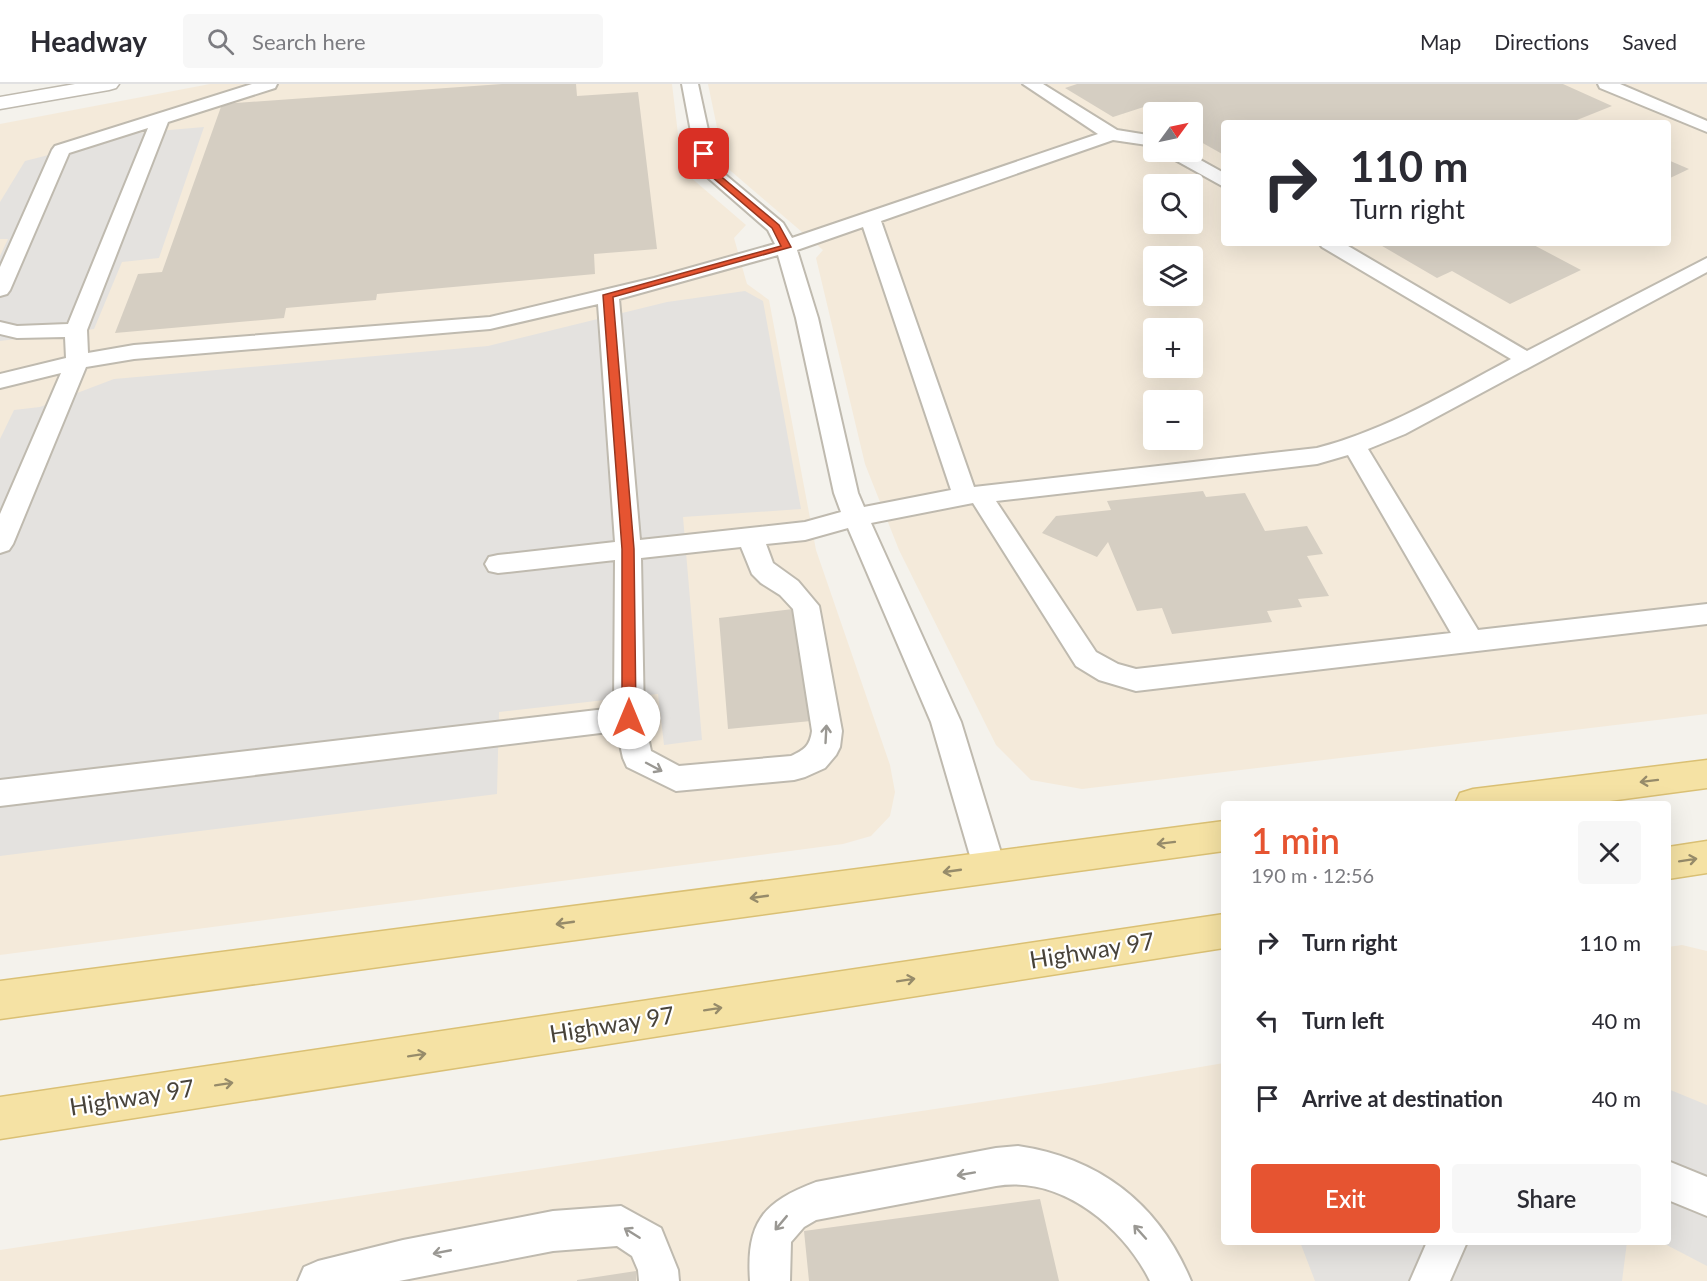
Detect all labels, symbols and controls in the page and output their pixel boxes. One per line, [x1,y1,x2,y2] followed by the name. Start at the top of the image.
[183,14,603,68] search box
[30,24,147,58] text: Headway
[204,25,237,58] icon: search
[252,28,366,55] text: Search here
[1420,29,1461,54] text: Map
[1494,29,1589,54] text: Directions
[1622,29,1677,54] text: Saved
[1143,102,1203,162] north arrow
[1143,102,1203,450] map controls
[678,128,729,179] pin
[687,137,720,170] icon: arrive
[1350,141,1468,191] text: 110 m
[1251,144,1329,222] icon: right
[1143,174,1203,234] button: search
[1350,192,1465,225] text: Turn right
[1143,246,1203,306] button: layers
[1143,318,1203,378] button: +
[1143,390,1203,450] button: −
[597,686,661,750] position arrow
[820,725,831,745] one-way arrow
[644,762,662,773] one-way arrow
[1640,776,1659,787] one-way arrow
[1251,818,1340,862] text: 1 min
[1578,821,1641,884] button: close
[1157,838,1176,849] one-way arrow
[1677,854,1697,865] one-way arrow
[1251,863,1374,887] text: 190 m · 12:56
[942,866,962,877] one-way arrow
[749,892,769,903] one-way arrow
[556,918,576,929] one-way arrow
[1027,925,1156,974] street label: Highway 97
[1251,926,1284,959] icon: right
[1302,929,1397,956] text: Turn right
[1579,929,1641,956] text: 110 m
[896,974,915,985] one-way arrow
[547,999,676,1048] street label: Highway 97
[703,1004,723,1015] one-way arrow
[1251,1004,1284,1037] icon: left
[1302,1007,1384,1034] text: Turn left
[1592,1007,1641,1034] text: 40 m
[406,1049,426,1060] one-way arrow
[67,1072,196,1121] street label: Highway 97
[214,1079,233,1090] one-way arrow
[1251,1082,1284,1115] icon: arrive
[1302,1085,1503,1112] text: Arrive at destination
[1592,1085,1641,1112] text: 40 m
[1251,1164,1440,1233] button: Exit
[1452,1164,1641,1233] button: Share
[957,1169,976,1180] one-way arrow
[774,1215,788,1230] one-way arrow
[1133,1225,1147,1240] one-way arrow
[624,1226,641,1238] one-way arrow
[432,1247,452,1258] one-way arrow

